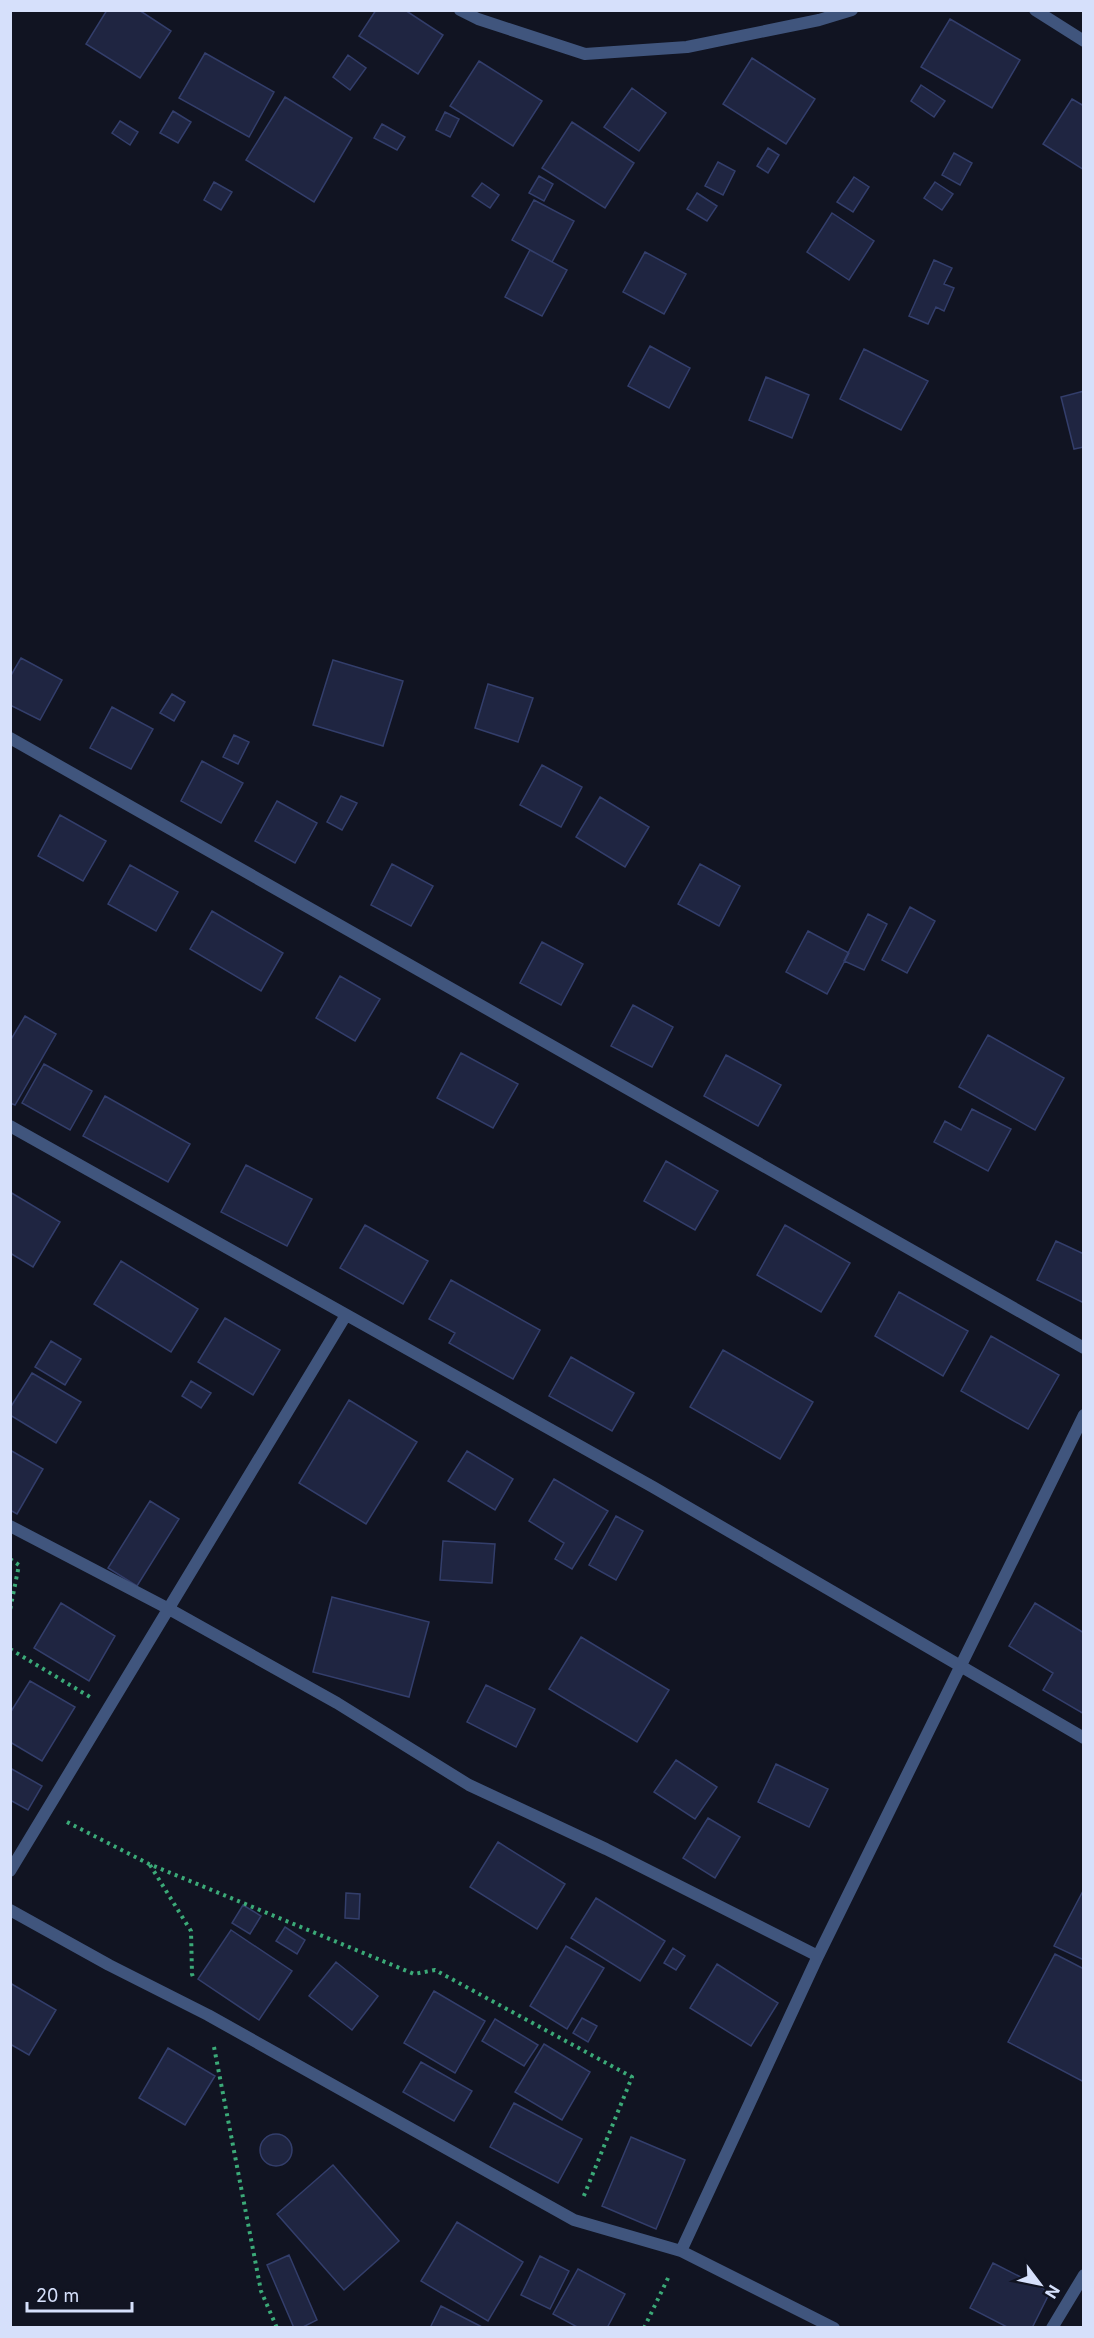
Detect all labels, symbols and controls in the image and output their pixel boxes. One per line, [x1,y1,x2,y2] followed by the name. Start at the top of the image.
[1010,2254,1070,2314] north arrow
[27,2275,132,2313] scale bar
[1041,2281,1064,2302] text: N
[36,2285,79,2306] text: 20 m

